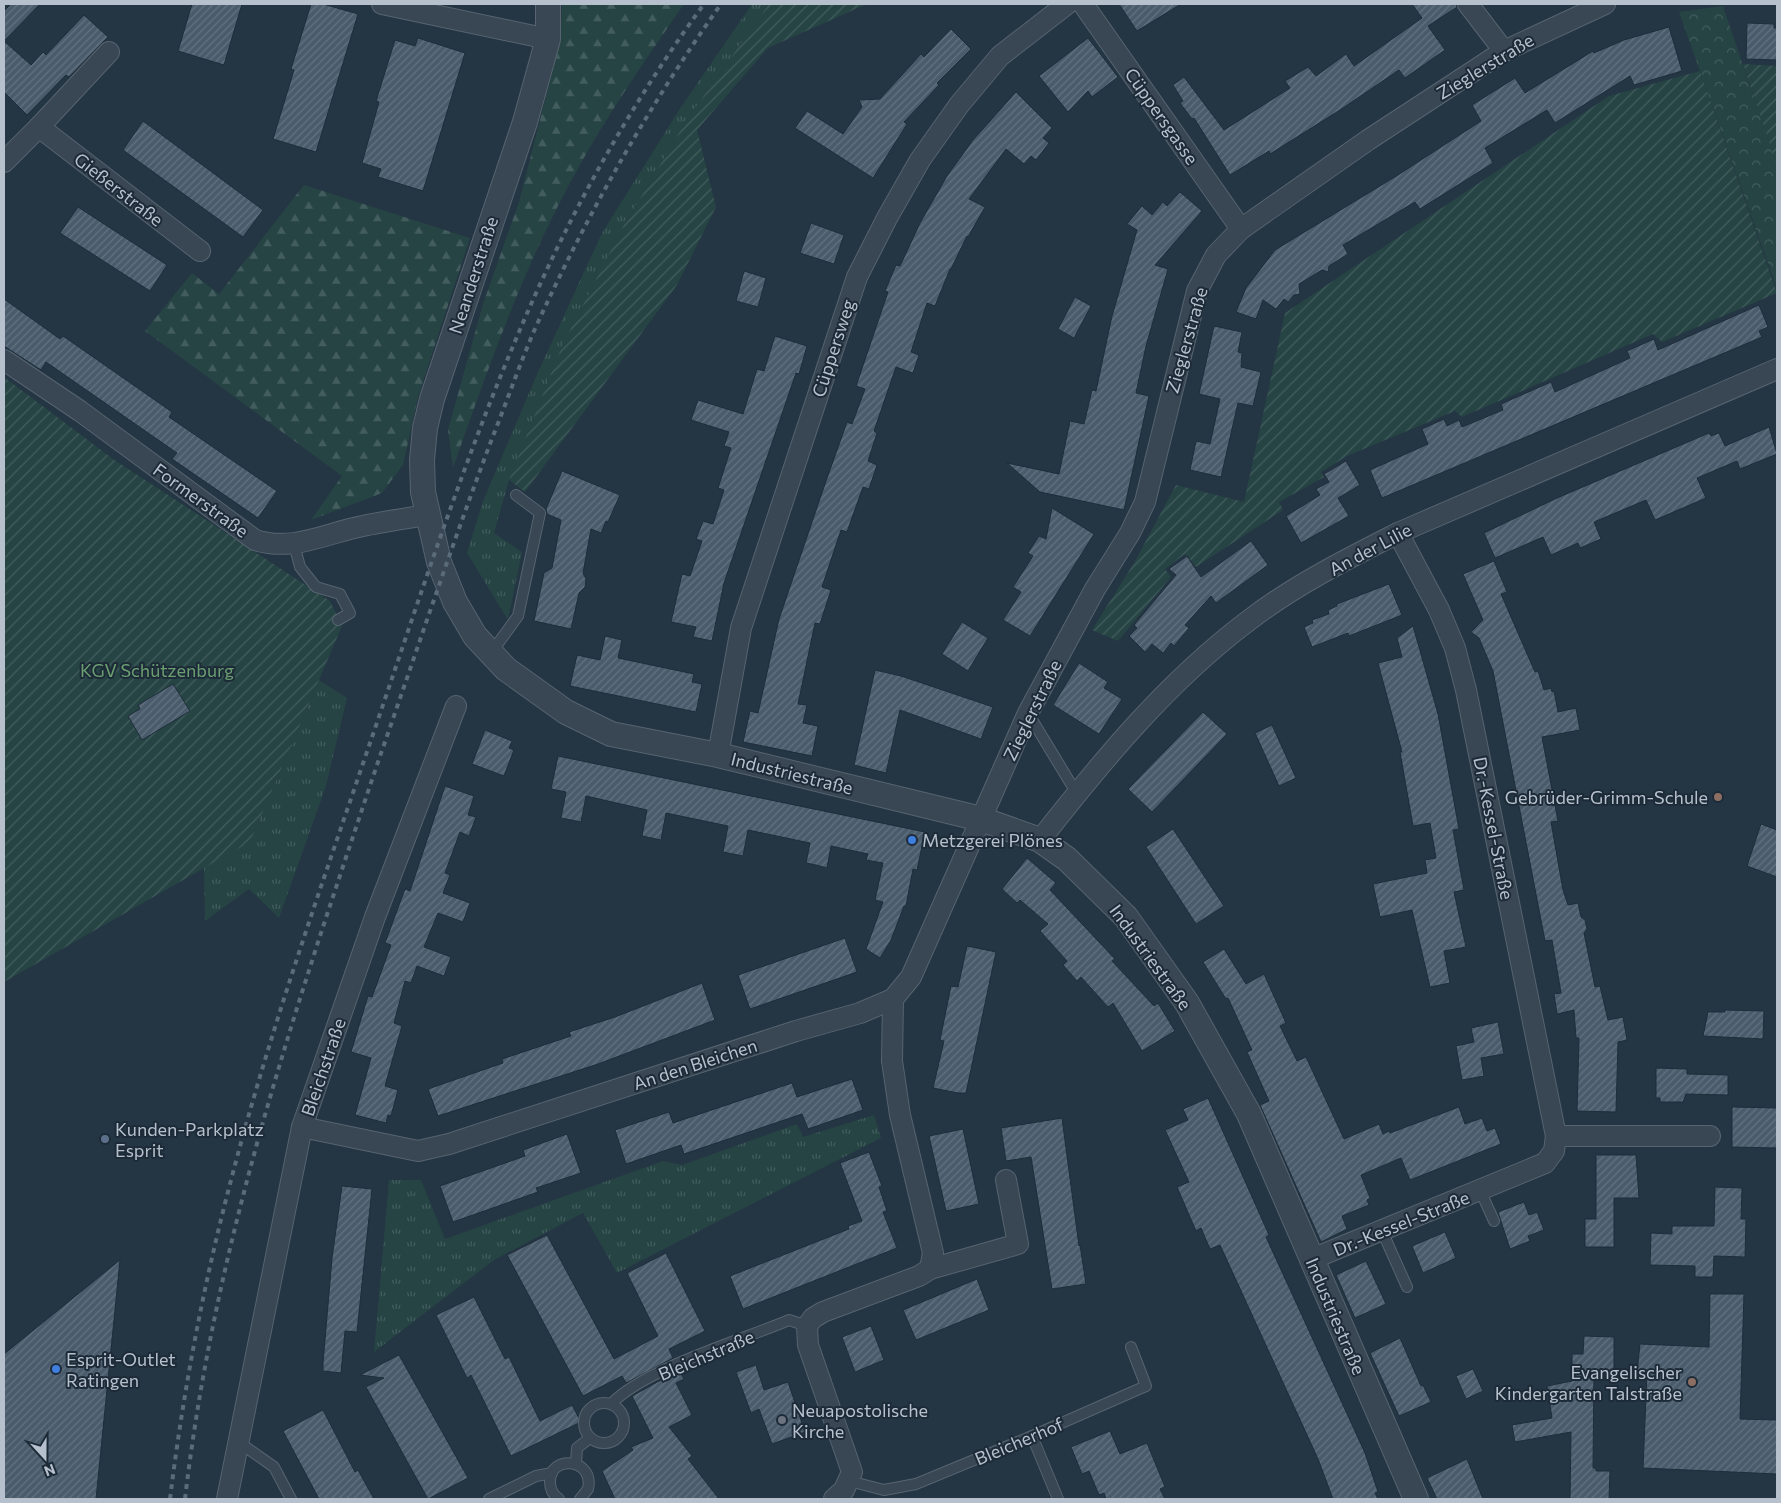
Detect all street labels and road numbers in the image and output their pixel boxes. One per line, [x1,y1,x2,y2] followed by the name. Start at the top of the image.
[1433,28,1537,104] street label: Zieglerstraße
[1121,63,1203,169] street label: Cüppersgasse
[70,147,168,231] street label: Gießerstraße
[444,214,502,336] street label: Neanderstraße
[1160,284,1212,396] street label: Zieglerstraße
[807,296,859,400] street label: Cüppersweg
[149,458,253,542] street label: Formerstraße
[1325,518,1415,580] street label: An der Lilie
[998,656,1066,764] street label: Zieglerstraße
[729,747,855,799] street label: Industriestraße
[1469,755,1519,901] street label: Dr.-Kessel-Straße
[1105,900,1197,1014] street label: Industriestraße
[296,1015,350,1119] street label: Bleichstraße
[630,1034,760,1094] street label: An den Bleichen
[1330,1186,1472,1260] street label: Dr.-Kessel-Straße
[1301,1254,1371,1378] street label: Industriestraße
[655,1325,757,1385] street label: Bleichstraße
[971,1412,1067,1470] street label: Bleicherhof

